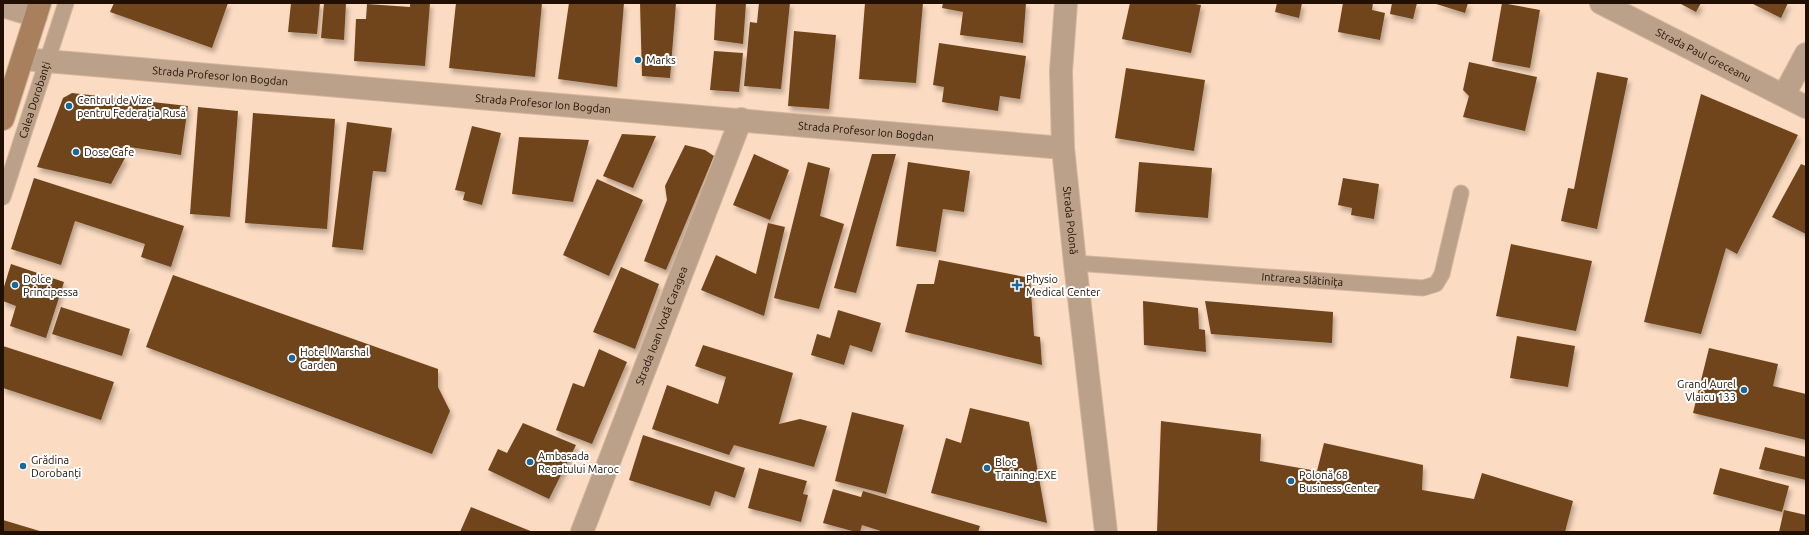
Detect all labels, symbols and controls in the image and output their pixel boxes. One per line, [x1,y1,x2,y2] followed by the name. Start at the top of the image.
[1654,26,1753,84] street label: Strada Paul Greceanu
[646,54,676,66] place label: Marks
[633,55,643,65] marker: Marks
[16,60,53,140] street label: Calea Dorobanți
[152,64,289,88] street label: Strada Profesor Ion Bogdan
[475,92,611,115] street label: Strada Profesor Ion Bogdan
[77,94,186,119] place label: Centrul de Vize pentru Federația Rusă
[64,101,74,111] marker: Centrul de Vize pentru Federația Rusă
[798,119,934,143] street label: Strada Profesor Ion Bogdan
[84,146,134,158] place label: Dose Cafe
[71,147,81,157] marker: Dose Cafe
[1061,186,1080,255] street label: Strada Polonă
[633,265,690,387] street label: Strada Ioan Vodă Caragea
[1261,270,1344,288] street label: Intrarea Slătinița
[23,273,78,298] place label: Dolce Principessa
[1026,273,1101,298] place label: Physio Medical Center
[1011,279,1023,291] marker: Physio Medical Center
[10,280,20,290] marker: Dolce Principessa
[300,346,369,371] place label: Hotel Marshal Garden
[287,353,297,363] marker: Hotel Marshal Garden
[1677,378,1736,403] place label: Grand Aurel Vlaicu 133
[1739,385,1749,395] marker: Grand Aurel Vlaicu 133
[538,450,619,475] place label: Ambasada Regatului Maroc
[31,454,81,479] place label: Grădina Dorobanți
[995,456,1057,481] place label: Bloc Training.EXE
[525,457,535,467] marker: Ambasada Regatului Maroc
[18,461,28,471] marker: Grădina Dorobanți
[982,463,992,473] marker: Bloc Training.EXE
[1299,469,1379,494] place label: Polonă 68 Business Center
[1286,476,1296,486] marker: Polonă 68 Business Center

